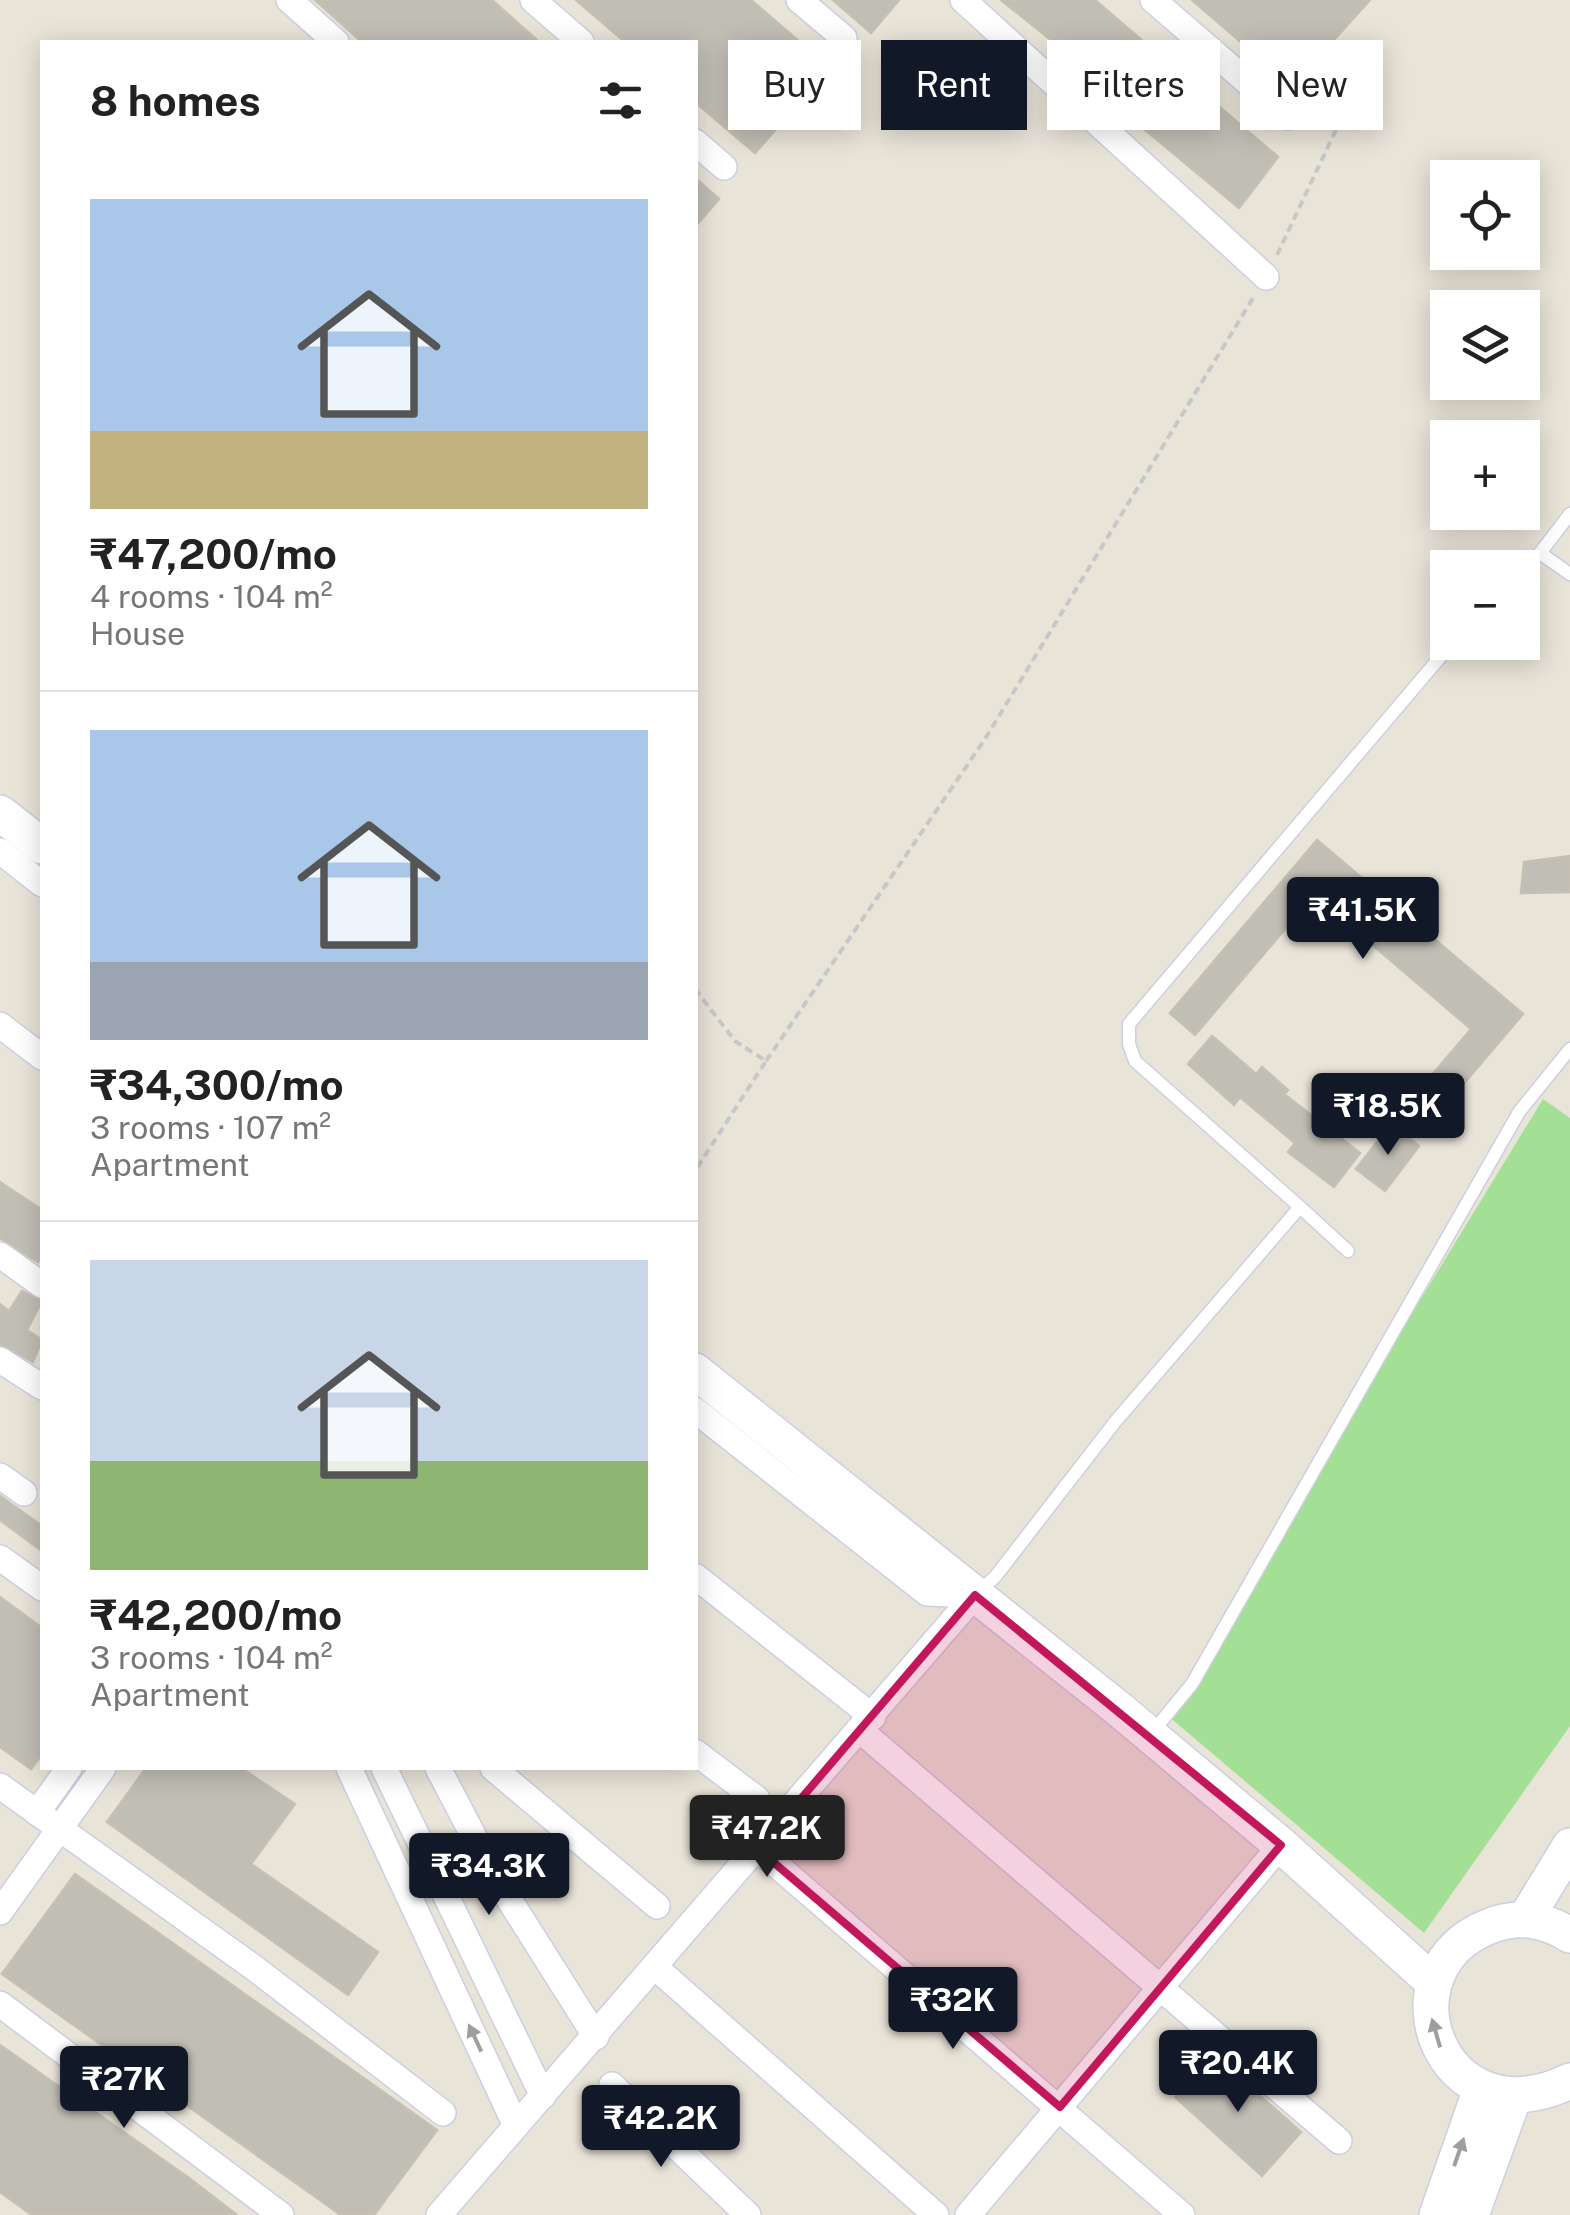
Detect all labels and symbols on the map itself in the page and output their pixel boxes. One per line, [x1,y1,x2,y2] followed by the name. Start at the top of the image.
[1282,877,1444,962] pin: ₹41.5K
[1307,1073,1469,1158] pin: ₹18.5K
[686,1795,848,1880] pin: ₹47.2K
[408,1833,570,1918] pin: ₹34.3K
[894,1967,1012,2052] pin: ₹32K
[1428,2017,1444,2048] one-way arrow
[467,2023,483,2052] one-way arrow
[1157,2030,1319,2115] pin: ₹20.4K
[65,2046,183,2131] pin: ₹27K
[580,2085,742,2170] pin: ₹42.2K
[1452,2136,1467,2166] one-way arrow

